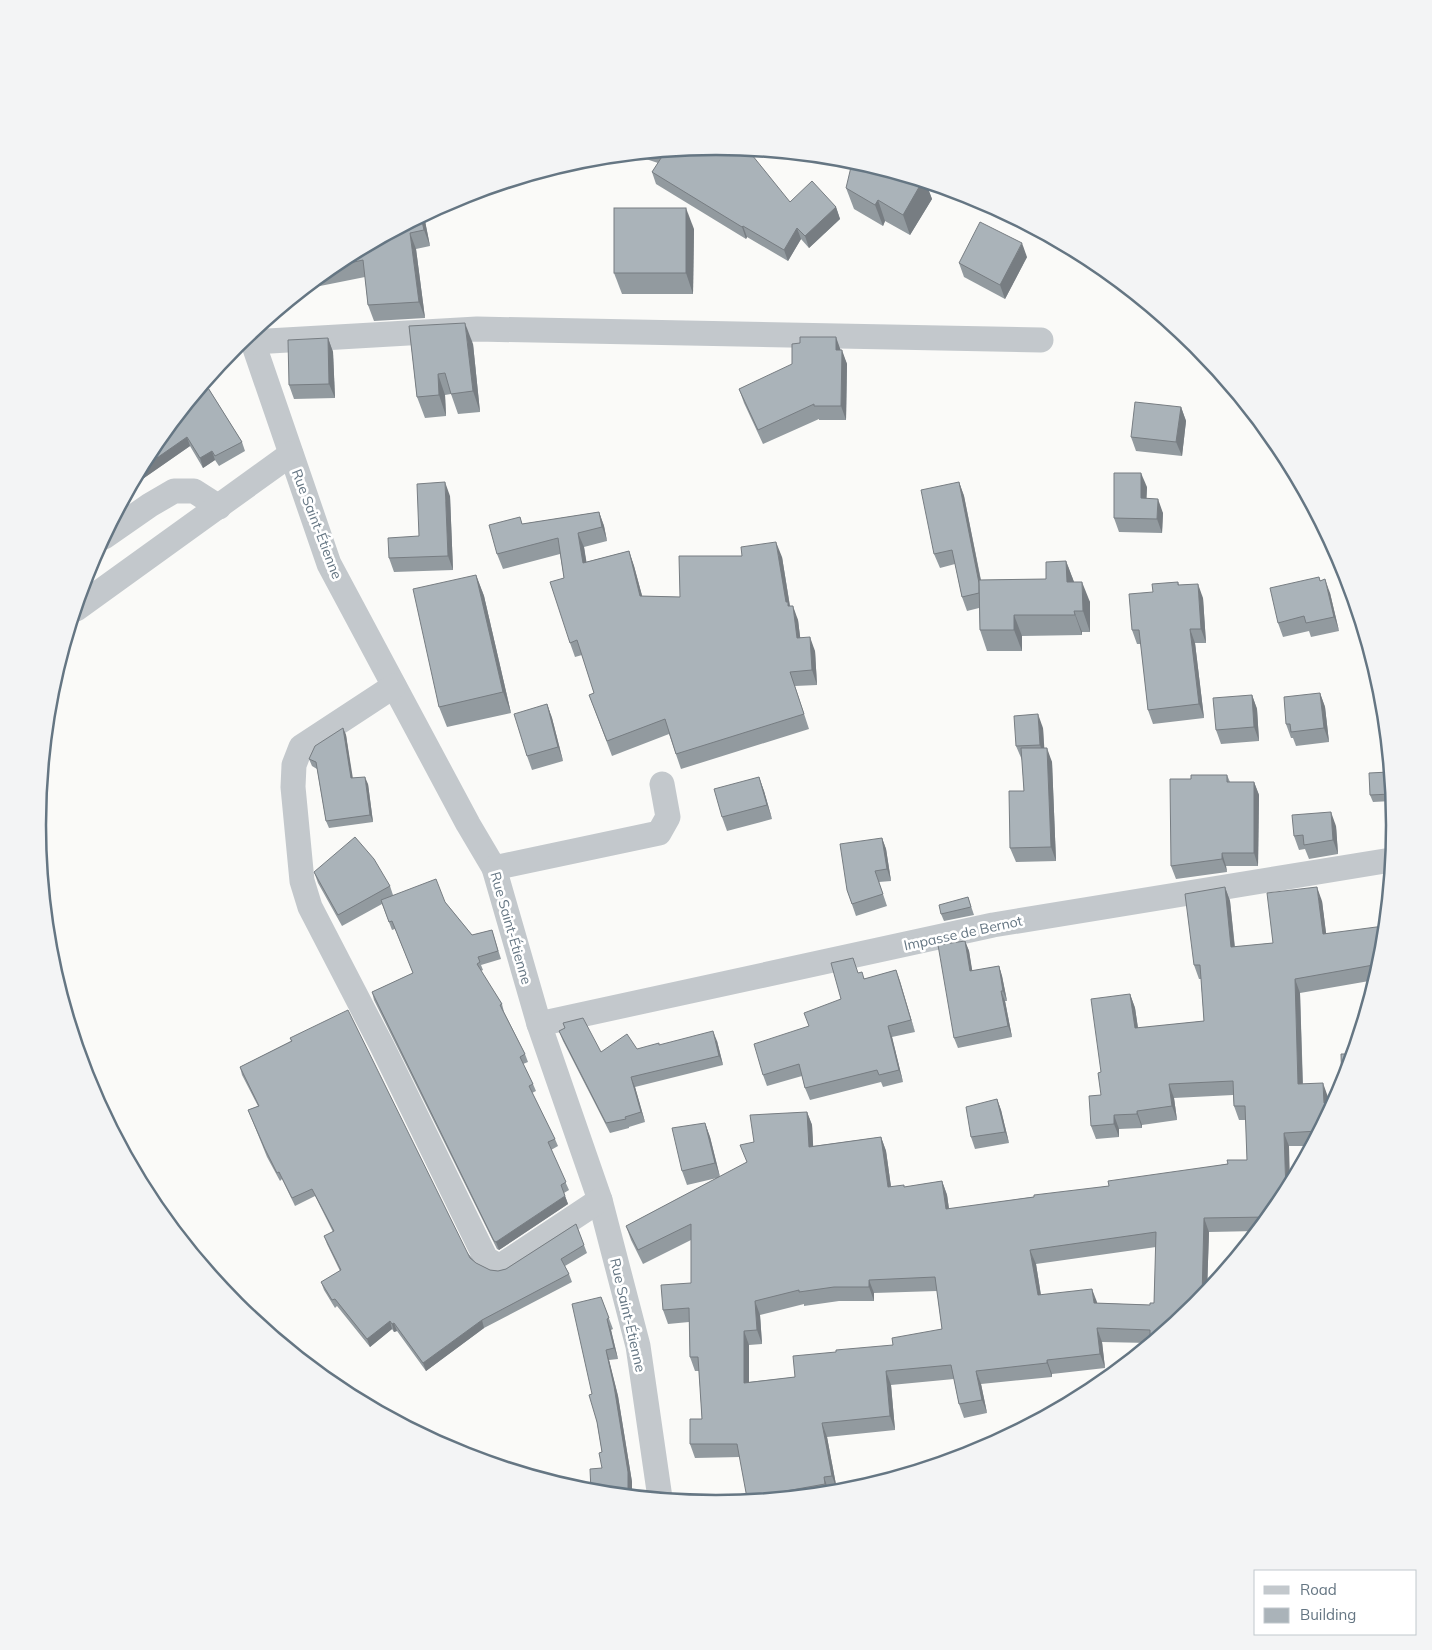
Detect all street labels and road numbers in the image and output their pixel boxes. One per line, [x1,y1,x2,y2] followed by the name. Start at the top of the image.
[288,466,346,582] street label: Rue Saint-Étienne
[486,870,536,986] street label: Rue Saint-Étienne
[902,912,1024,954] street label: Impasse de Bernot
[606,1256,650,1374] street label: Rue Saint-Étienne

